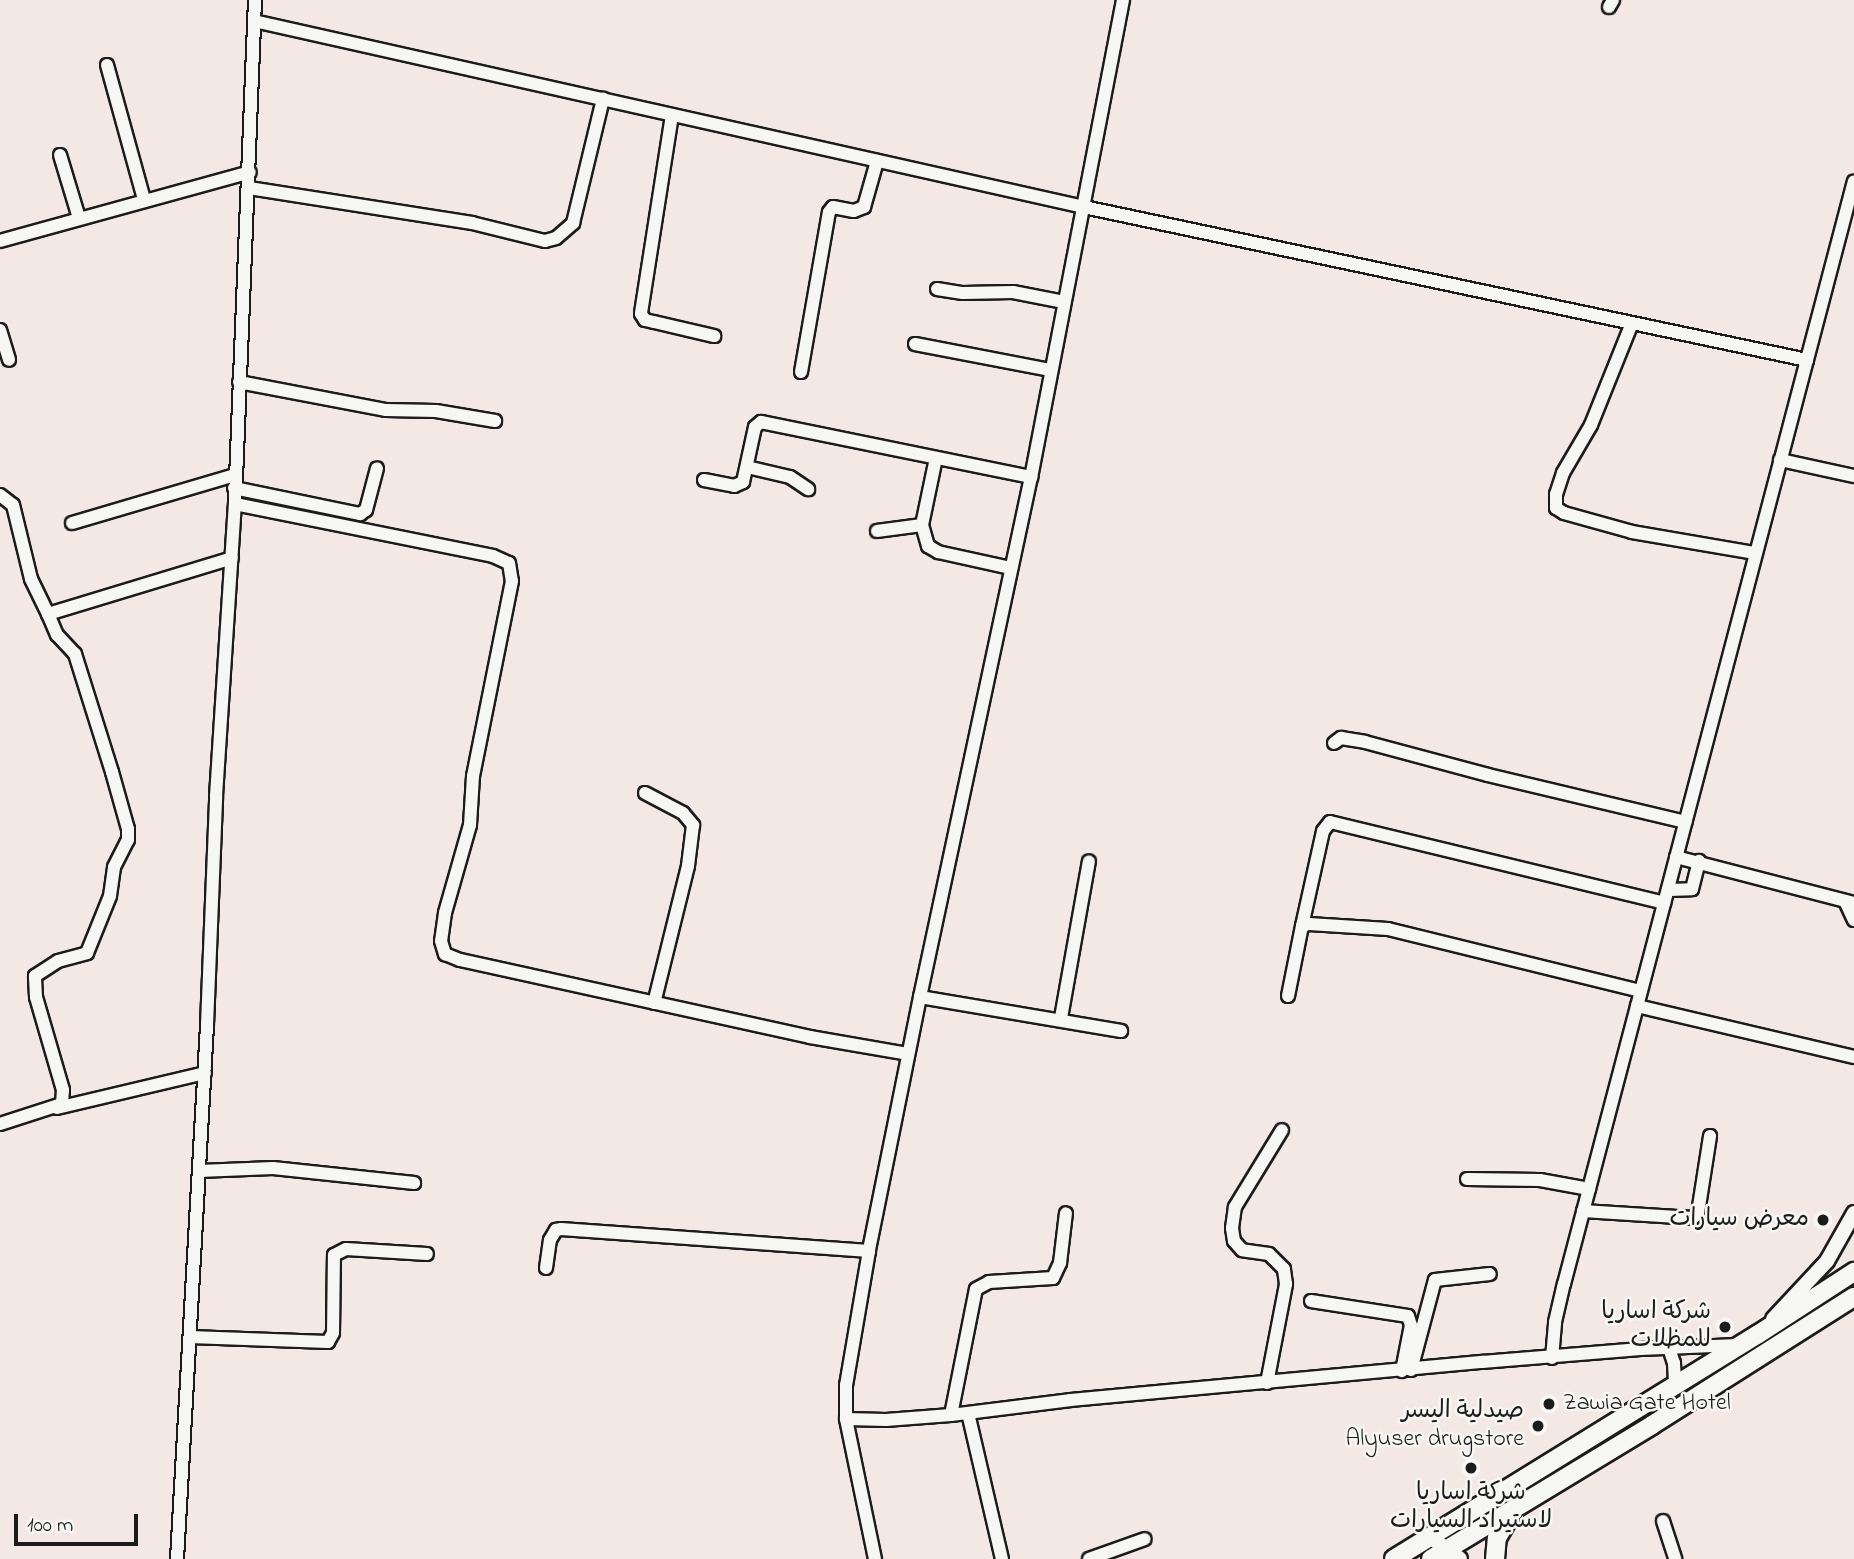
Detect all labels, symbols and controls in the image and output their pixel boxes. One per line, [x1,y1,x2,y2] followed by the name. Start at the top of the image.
[1669,1206,1809,1234] place label: معرض سيارات
[1815,1212,1831,1228] marker: معرض سيارات
[1601,1299,1711,1355] place label: شركة اساريا للمظلات
[1717,1319,1733,1335] marker: شركة اساريا للمظلات
[1563,1390,1731,1418] place label: Zawia Gate Hotel
[1541,1396,1557,1412] marker: Zawia Gate Hotel
[1345,1398,1524,1454] place label: صيدلية اليسر Alyuser drugstore
[1530,1418,1546,1434] marker: صيدلية اليسر Alyuser drugstore
[1463,1460,1479,1476] marker: شركة اساريا لاستيراد السيارات
[1390,1480,1552,1536] place label: شركة اساريا لاستيراد السيارات
[18,1500,142,1544] scale bar
[27,1511,73,1541] text: 100 m

